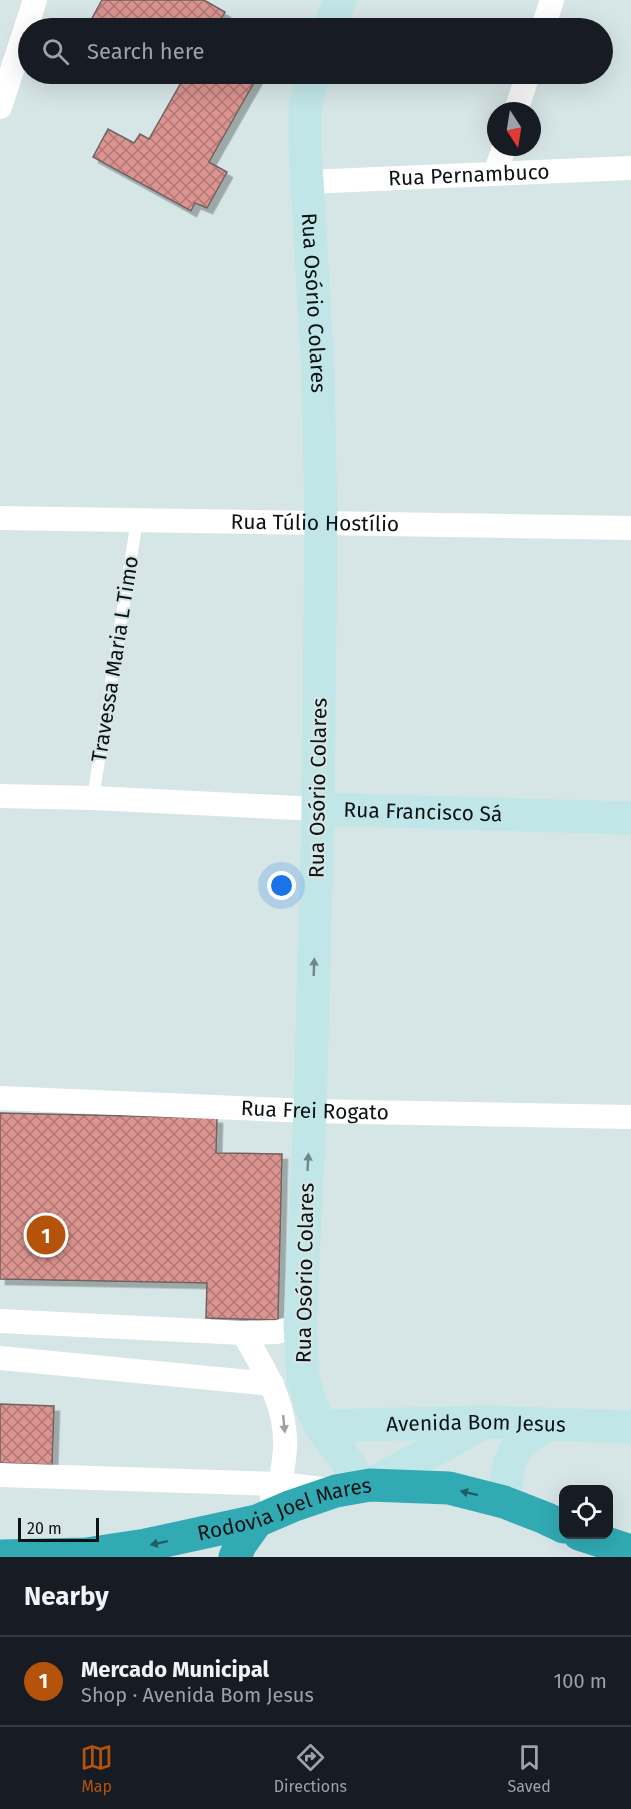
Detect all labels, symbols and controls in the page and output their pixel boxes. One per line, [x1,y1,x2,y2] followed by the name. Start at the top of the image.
[18,18,613,84] search box
[39,35,72,68] icon: search
[87,38,205,65] text: Search here
[487,102,541,156] north arrow
[388,159,550,191] street label: Rua Pernambuco
[296,212,331,393] street label: Rua Osório Colares
[230,509,399,537] street label: Rua Túlio Hostílio
[86,554,144,764] street label: Travessa Maria L Timo
[303,698,333,878] street label: Rua Osório Colares
[343,797,503,827] street label: Rua Francisco Sá
[267,871,296,900] your location
[309,958,319,977] one-way arrow
[240,1095,389,1125] street label: Rua Frei Rogato
[303,1153,312,1172] one-way arrow
[290,1183,320,1363] street label: Rua Osório Colares
[26,1212,66,1258] pin: 1
[386,1409,566,1438] street label: Avenida Bom Jesus
[279,1414,289,1433] one-way arrow
[195,1472,374,1547] street label: Rodovia Joel Mares
[559,1485,613,1539] map controls
[559,1485,613,1539] button: locate
[460,1488,478,1498] one-way arrow
[18,1515,99,1542] scale bar
[27,1519,62,1538] text: 20 m
[149,1538,168,1548] one-way arrow
[24,1581,109,1612] text: Nearby
[81,1656,269,1683] text: Mercado Municipal
[39,1669,48,1693] text: 1
[554,1669,607,1693] text: 100 m
[81,1683,314,1707] text: Shop · Avenida Bom Jesus
[80,1741,113,1796] tab: Map
[274,1741,347,1796] tab: Directions
[507,1741,551,1796] tab: Saved

